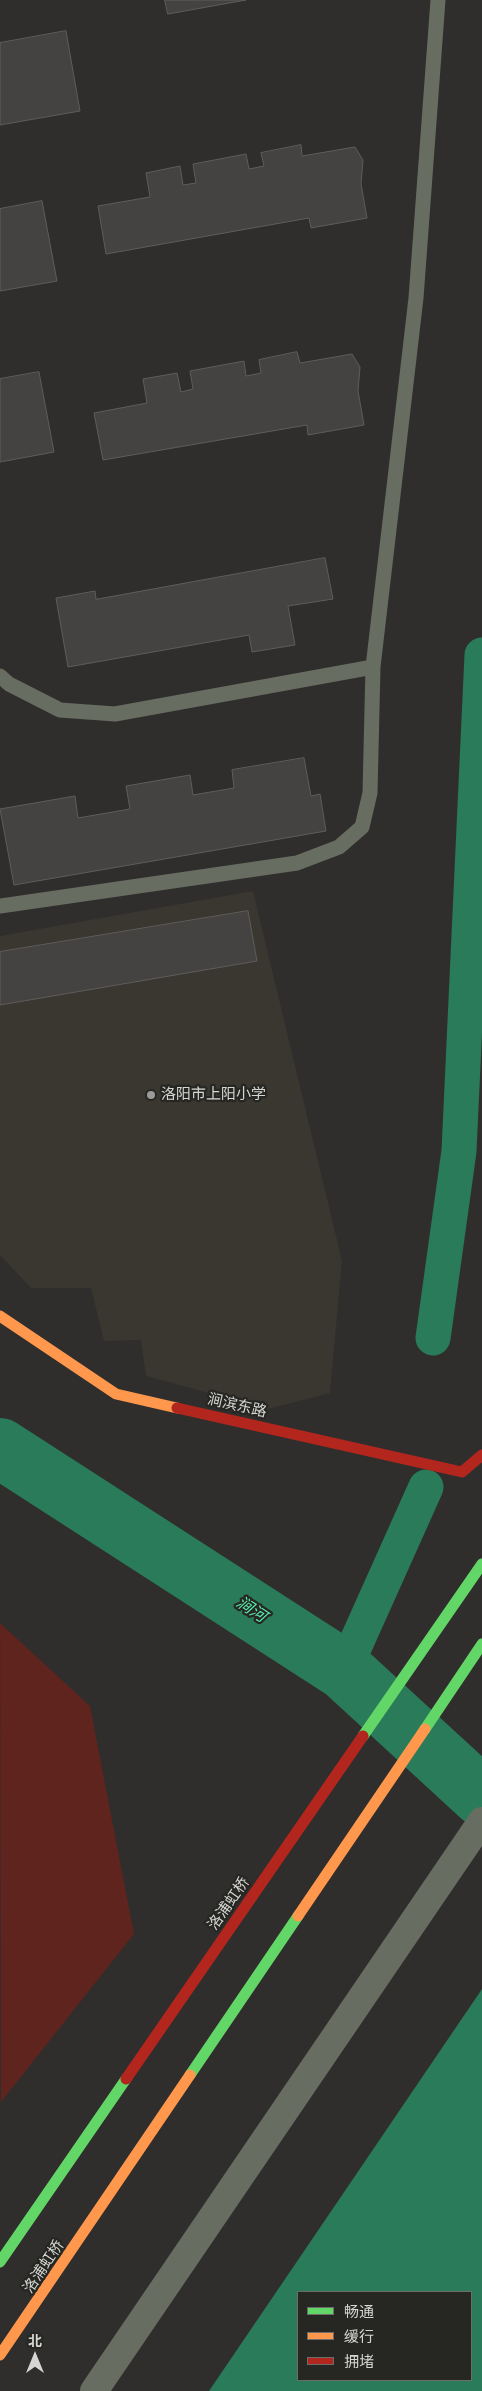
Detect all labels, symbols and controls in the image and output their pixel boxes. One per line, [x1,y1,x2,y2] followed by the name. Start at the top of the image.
[161,1086,266,1104] place label: 洛阳市上阳小学
[145,1089,157,1101] marker: 洛阳市上阳小学
[206,1390,268,1422] street label: 涧滨东路
[232,1593,270,1627] water label: 涧河
[204,1874,254,1934] street label: 洛浦虹桥
[20,2237,68,2297] street label: 洛浦虹桥
[297,2291,472,2381] legend
[344,2301,374,2322] text: 畅通
[344,2326,374,2347] text: 缓行
[10,2331,60,2381] north arrow
[28,2331,42,2350] text: 北
[344,2351,374,2372] text: 拥堵

